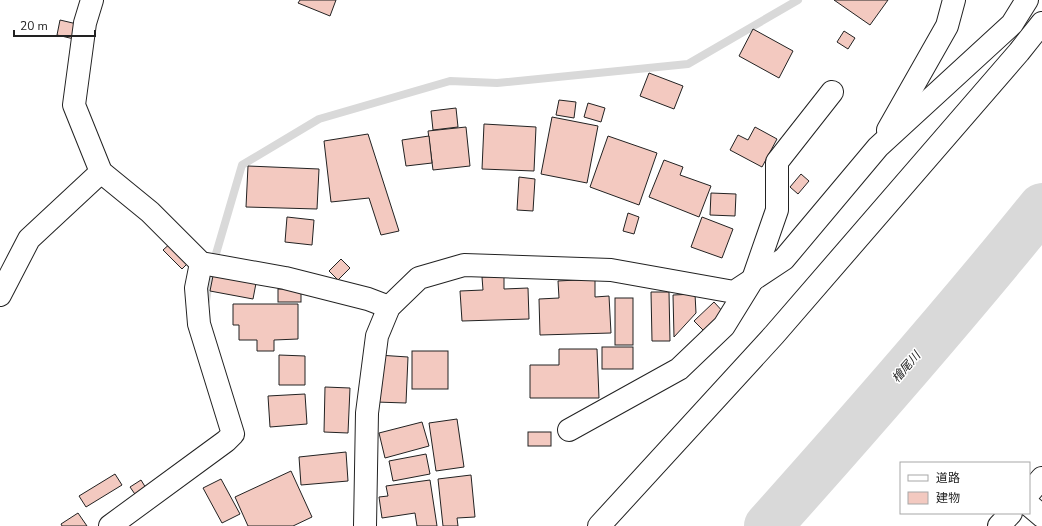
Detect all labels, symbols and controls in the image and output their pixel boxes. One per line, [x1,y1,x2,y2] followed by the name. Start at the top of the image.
[14,12,95,38] scale bar
[20,18,48,34] text: 20 m
[888,347,925,386] water label: 檜尾川
[900,462,1030,514] legend
[936,470,960,486] text: 道路
[936,490,960,506] text: 建物

